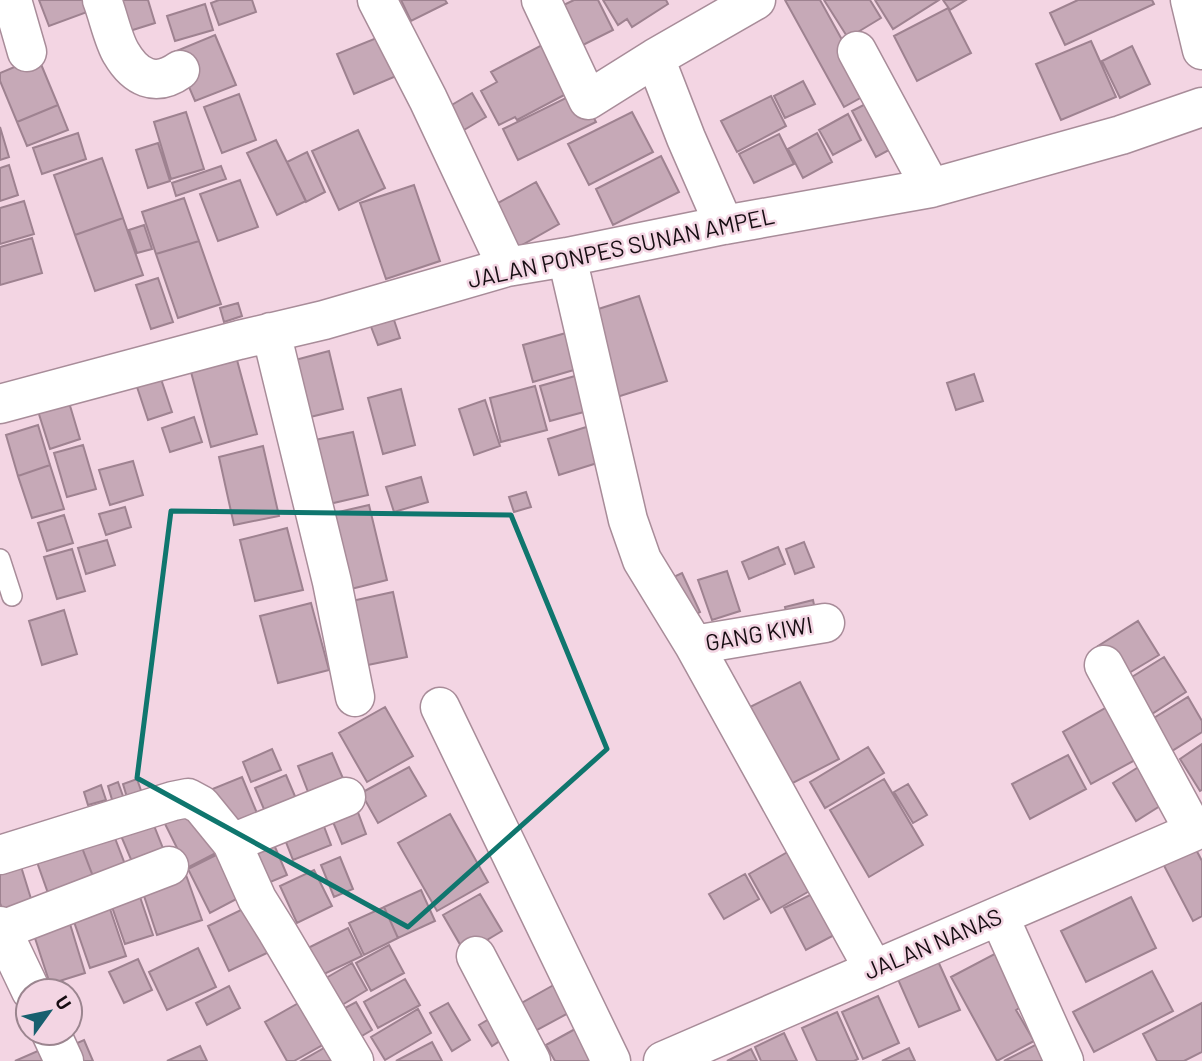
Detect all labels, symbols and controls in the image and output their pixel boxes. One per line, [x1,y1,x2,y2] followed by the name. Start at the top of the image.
[465,201,777,293] street label: JALAN PONPES SUNAN AMPEL
[703,610,815,656] street label: GANG KIWI
[860,902,1006,985] street label: JALAN NANAS
[14,977,84,1047] north arrow
[51,991,77,1014] text: U

